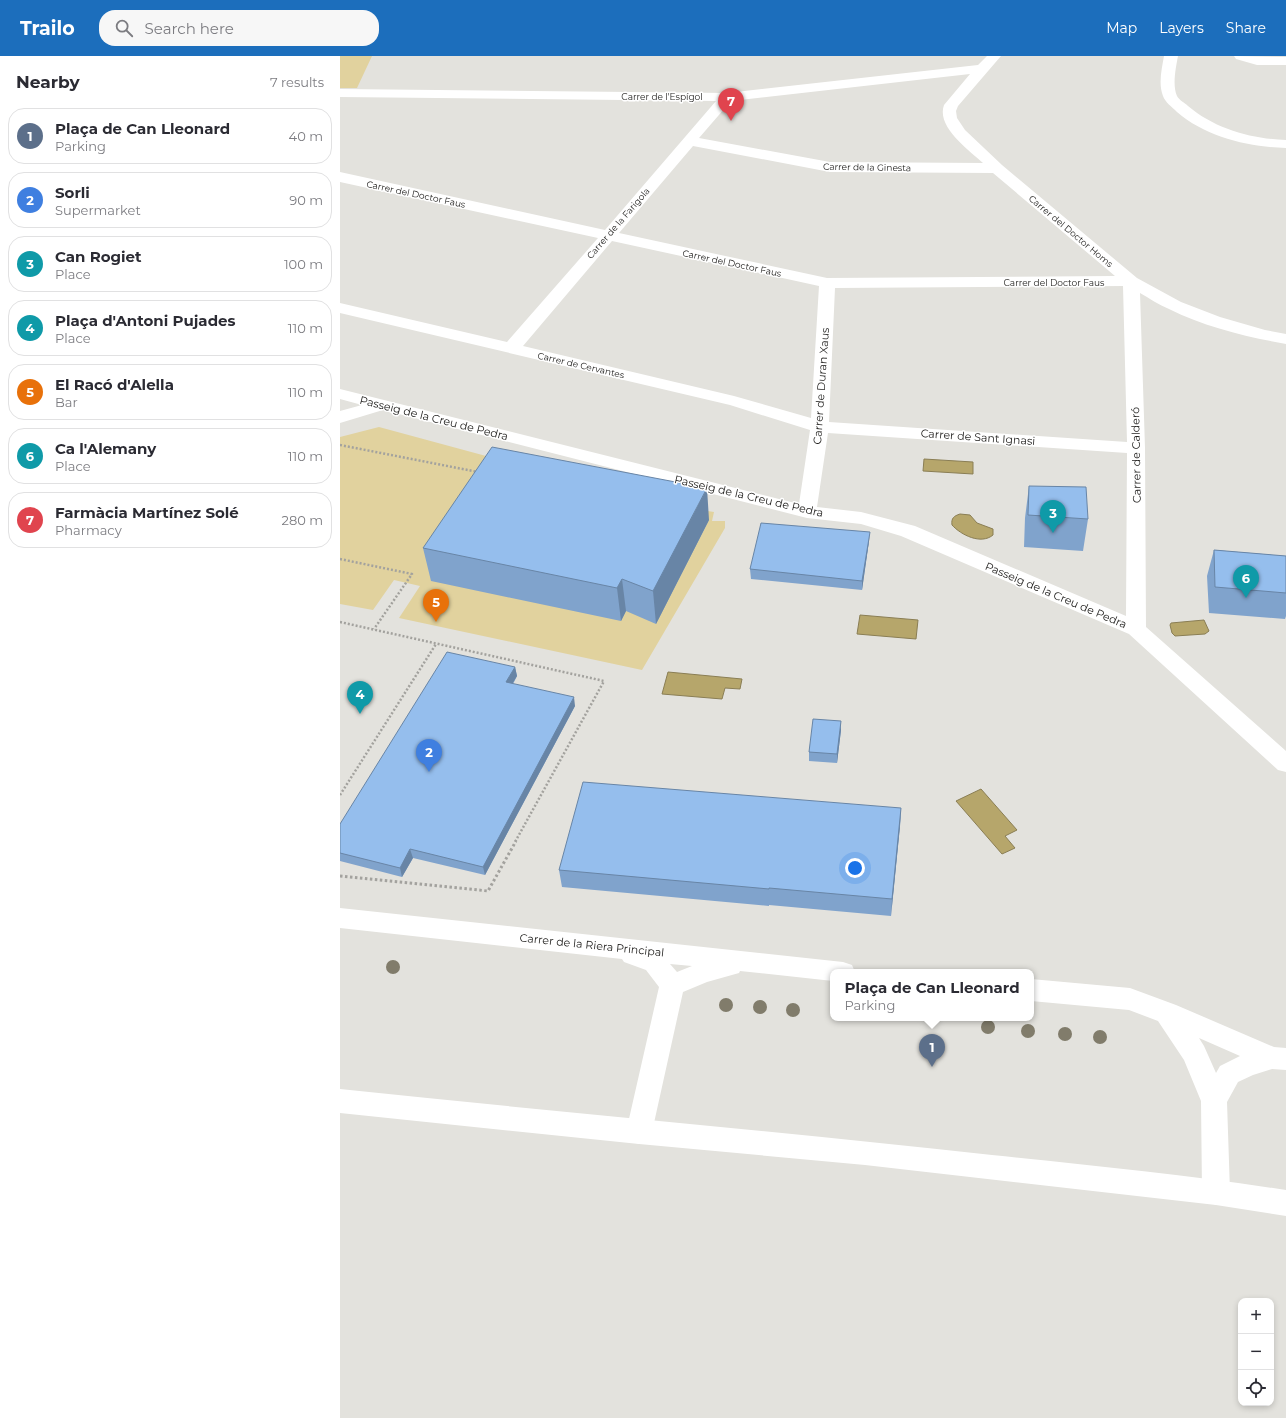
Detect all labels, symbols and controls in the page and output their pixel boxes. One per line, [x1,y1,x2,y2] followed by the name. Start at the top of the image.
[99,10,379,46] search box
[20,17,75,40] text: Trailo
[113,17,135,39] icon: search
[145,19,234,38] text: Search here
[1106,19,1137,37] text: Map
[1159,19,1204,37] text: Layers
[1226,19,1266,37] text: Share
[16,72,80,92] text: Nearby
[270,74,324,90] text: 7 results
[718,88,744,121] pin: 7
[621,91,703,102] street label: Carrer de l'Espígol
[55,119,230,138] text: Plaça de Can Lleonard
[27,128,33,144] text: 1
[289,128,323,144] text: 40 m
[55,138,106,154] text: Parking
[823,161,911,173] street label: Carrer de la Ginesta
[365,178,467,210] street label: Carrer del Doctor Faus
[55,183,90,202] text: Sorli
[584,185,652,261] street label: Carrer de la Farigola
[26,192,34,208] text: 2
[289,192,323,208] text: 90 m
[1027,193,1116,270] street label: Carrer del Doctor Homs
[55,202,141,218] text: Supermarket
[55,247,142,266] text: Can Rogiet
[681,247,783,279] street label: Carrer del Doctor Faus
[26,256,34,272] text: 3
[284,256,323,272] text: 100 m
[55,266,91,282] text: Place
[1004,277,1105,288] street label: Carrer del Doctor Faus
[55,311,235,330] text: Plaça d'Antoni Pujades
[26,320,34,336] text: 4
[288,320,323,336] text: 110 m
[810,326,832,445] street label: Carrer de Duran Xaus
[55,330,91,346] text: Place
[537,350,626,380] street label: Carrer de Cervantes
[55,375,174,394] text: El Racó d'Alella
[26,384,34,400] text: 5
[288,384,323,400] text: 110 m
[358,393,510,443] street label: Passeig de la Creu de Pedra
[55,394,78,410] text: Bar
[1128,407,1144,503] street label: Carrer de Calderó
[920,426,1036,448] street label: Carrer de Sant Ignasi
[55,439,156,458] text: Ca l'Alemany
[26,448,34,464] text: 6
[288,448,323,464] text: 110 m
[55,458,91,474] text: Place
[673,472,825,520] street label: Passeig de la Creu de Pedra
[1040,500,1066,533] pin: 3
[55,503,239,522] text: Farmàcia Martínez Solé
[26,512,34,528] text: 7
[282,512,323,528] text: 280 m
[55,522,122,538] text: Pharmacy
[983,559,1129,631] street label: Passeig de la Creu de Pedra
[1233,565,1259,598] pin: 6
[423,589,449,622] pin: 5
[347,681,373,714] pin: 4
[416,739,442,772] pin: 2
[845,858,865,878] your location
[519,930,665,960] street label: Carrer de la Riera Principal
[830,969,1034,1021] popup
[844,978,1020,997] text: Plaça de Can Lleonard
[844,997,895,1013] text: Parking
[919,1034,945,1067] pin: 1
[1238,1298,1274,1406] map controls
[1238,1298,1274,1334] button: +
[1238,1334,1274,1370] button: −
[1238,1370,1274,1406] button: locate

